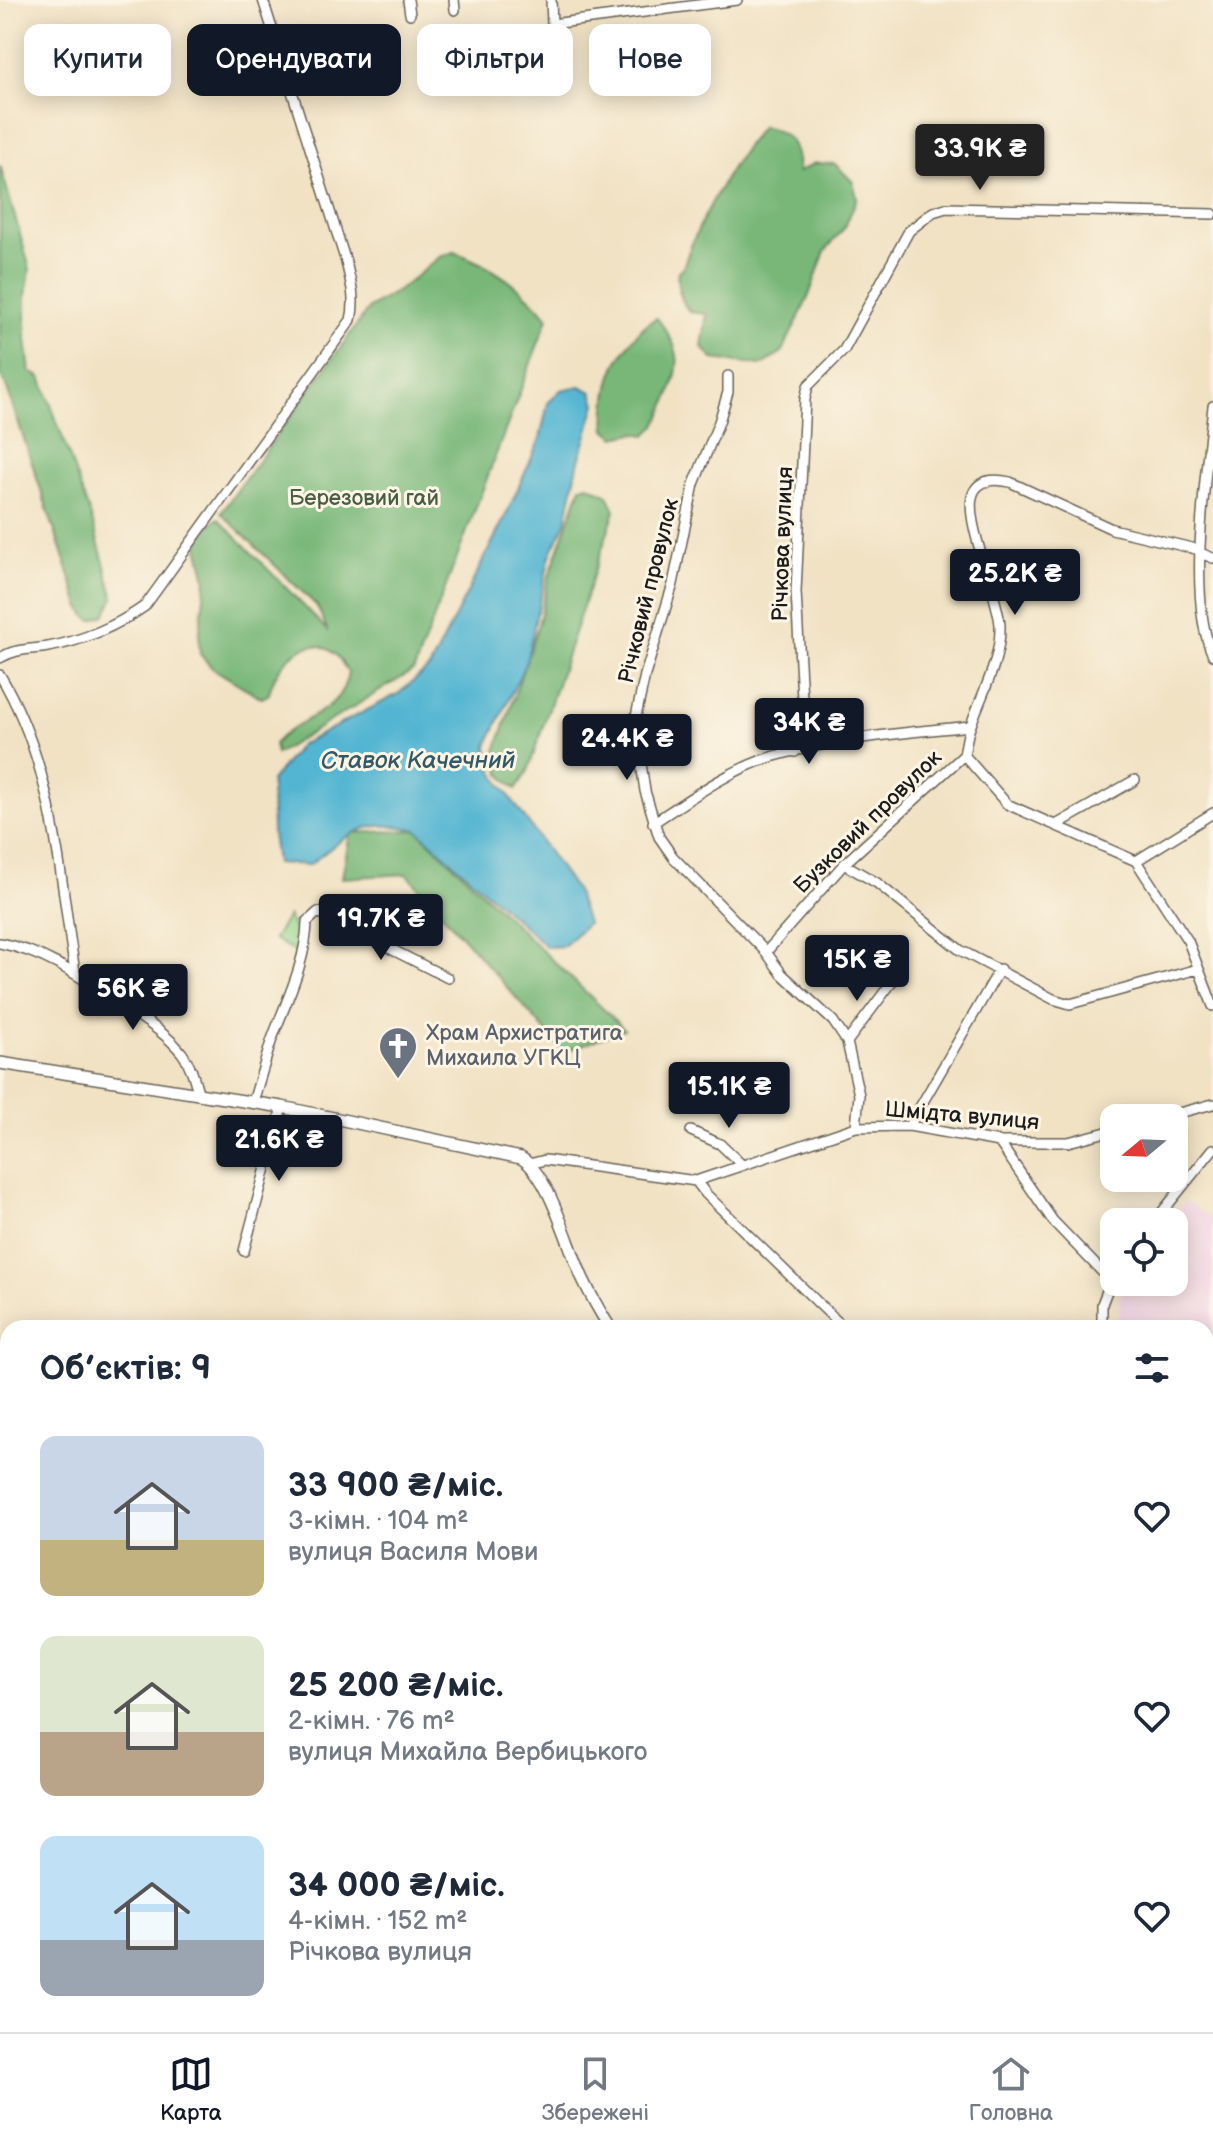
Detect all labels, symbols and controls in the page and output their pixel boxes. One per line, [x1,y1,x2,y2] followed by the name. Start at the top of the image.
[24,24,171,96] chip: Купити
[187,24,401,96] chip: Орендувати
[417,24,573,96] chip: Фільтри
[589,24,711,96] chip: Нове
[906,124,1054,192] pin: 33.9K ₴
[933,134,1027,165] text: 33.9K ₴
[767,466,799,622] street label: Річкова вулиця
[289,485,439,512] park label: Березовий гай
[613,495,685,686] street label: Річковий провулок
[941,549,1089,617] pin: 25.2K ₴
[968,559,1062,590] text: 25.2K ₴
[753,698,865,766] pin: 34K ₴
[773,708,845,739] text: 34K ₴
[553,714,701,782] pin: 24.4K ₴
[581,724,673,755] text: 24.4K ₴
[788,744,948,899] street label: Бузковий провулок
[321,746,516,775] water label: Ставок Качечний
[307,894,455,962] pin: 19.7K ₴
[337,904,425,935] text: 19.7K ₴
[801,935,913,1003] pin: 15K ₴
[823,945,891,976] text: 15K ₴
[77,964,189,1032] pin: 56K ₴
[97,974,169,1005] text: 56K ₴
[426,1020,623,1072] place label: Храм Архистратига Михаила УГКЦ
[377,1025,419,1080] church icon: Храм Архистратига Михаила УГКЦ
[655,1062,803,1130] pin: 15.1K ₴
[687,1072,771,1103] text: 15.1K ₴
[884,1096,1040,1136] street label: Шмідта вулиця
[1100,1104,1188,1192] north arrow
[1100,1104,1188,1296] map controls
[205,1115,353,1183] pin: 21.6K ₴
[234,1125,324,1156] text: 21.6K ₴
[1100,1208,1188,1296] button: locate
[1130,1346,1174,1390] icon: filters
[40,1348,211,1389] text: Об’єктів: 9
[288,1465,503,1506] text: 33 900 ₴/міс.
[104,1468,200,1564] icon: home
[1130,1494,1174,1538] icon: heart
[288,1506,469,1537] text: 3-кімн. · 104 m²
[288,1537,538,1568] text: вулиця Василя Мови
[288,1665,503,1706] text: 25 200 ₴/міс.
[104,1668,200,1764] icon: home
[1130,1694,1174,1738] icon: heart
[288,1706,455,1737] text: 2-кімн. · 76 m²
[288,1737,647,1768] text: вулиця Михайла Вербицького
[288,1865,505,1906] text: 34 000 ₴/міс.
[104,1868,200,1964] icon: home
[1130,1894,1174,1938] icon: heart
[288,1906,468,1937] text: 4-кімн. · 152 m²
[288,1937,472,1968] text: Річкова вулиця
[160,2052,222,2127] tab: Карта
[542,2052,649,2127] tab: Збережені
[969,2052,1053,2127] tab: Головна

